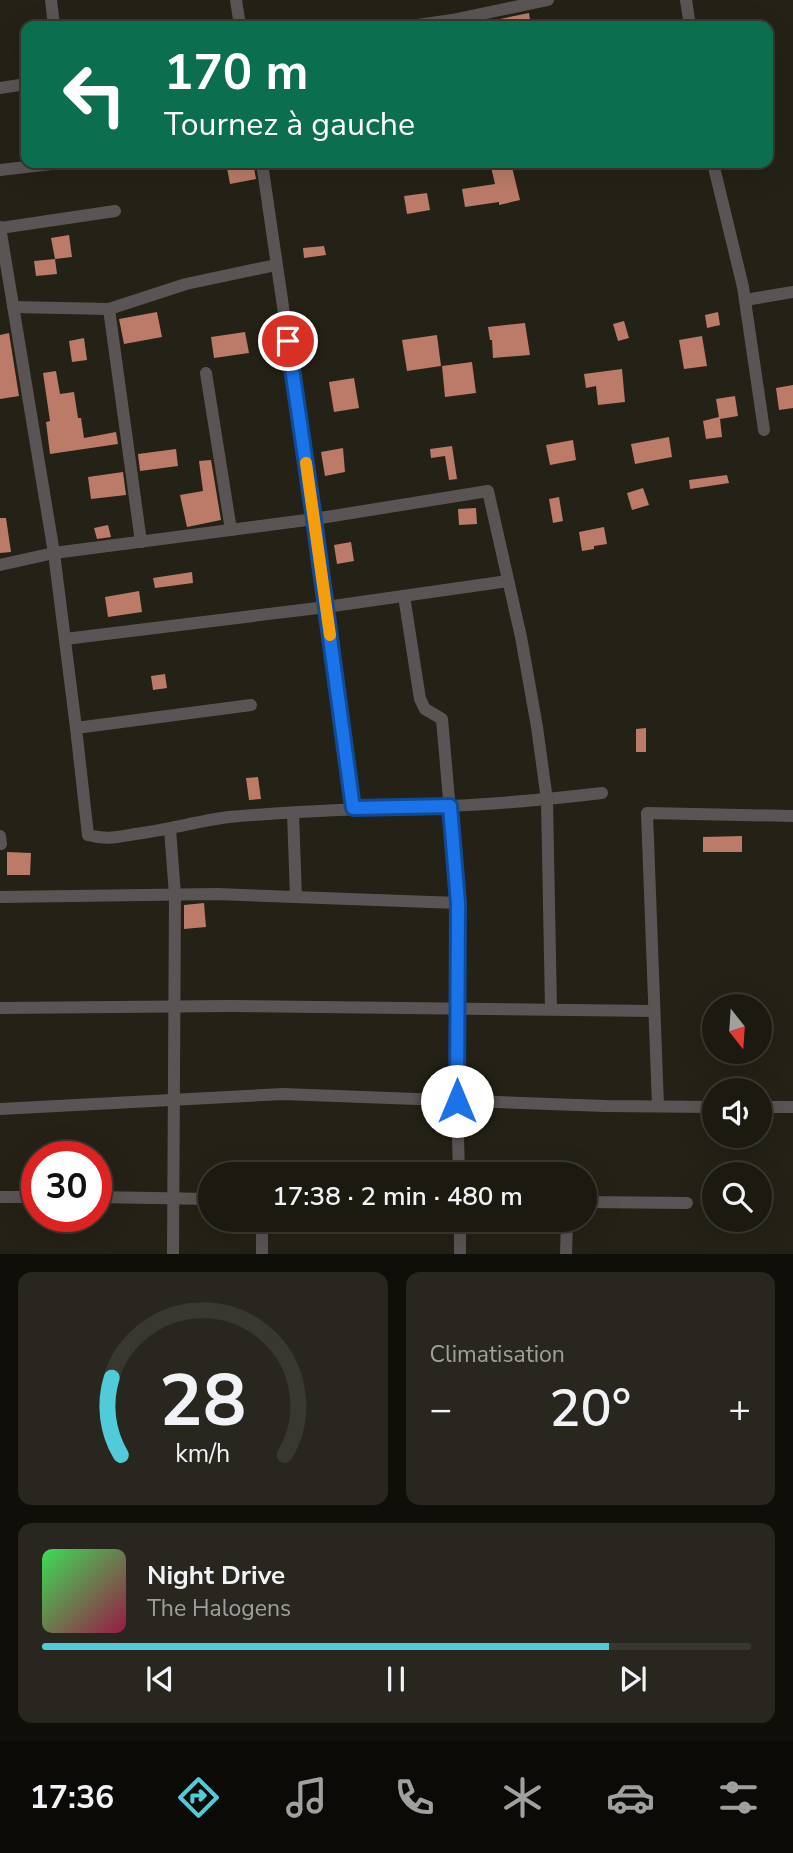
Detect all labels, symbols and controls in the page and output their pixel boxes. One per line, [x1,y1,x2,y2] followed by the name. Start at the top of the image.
[164,39,308,106] text: 170 m
[49,49,140,140] icon: left
[164,103,415,146] text: Tournez à gauche
[258,311,318,371] pin
[269,322,307,360] icon: arrive
[702,994,772,1064] north arrow
[702,994,772,1232] map controls
[420,1064,494,1138] position arrow
[702,1078,772,1148] button: sound
[21,1141,112,1232] speed limit sign: 30
[702,1162,772,1232] button: search
[272,1179,523,1214] text: 17:38 · 2 min · 480 m
[430,1339,565,1370] text: Climatisation
[159,1351,246,1451] text: 28
[549,1373,631,1444] text: 20°
[430,1384,452,1435] text: −
[728,1384,751,1435] text: +
[175,1436,230,1470] text: km/h
[147,1558,285,1593] text: Night Drive
[147,1593,291,1624] text: The Halogens
[141,1660,179,1698] icon: previous
[377,1660,415,1698] icon: pause
[614,1660,652,1698] icon: next
[174,1773,223,1822] icon: directions
[282,1773,331,1822] icon: music
[390,1773,439,1822] icon: phone
[498,1773,547,1822] icon: climate
[606,1773,655,1822] icon: car
[714,1773,763,1822] icon: filters
[30,1776,114,1819] text: 17:36

